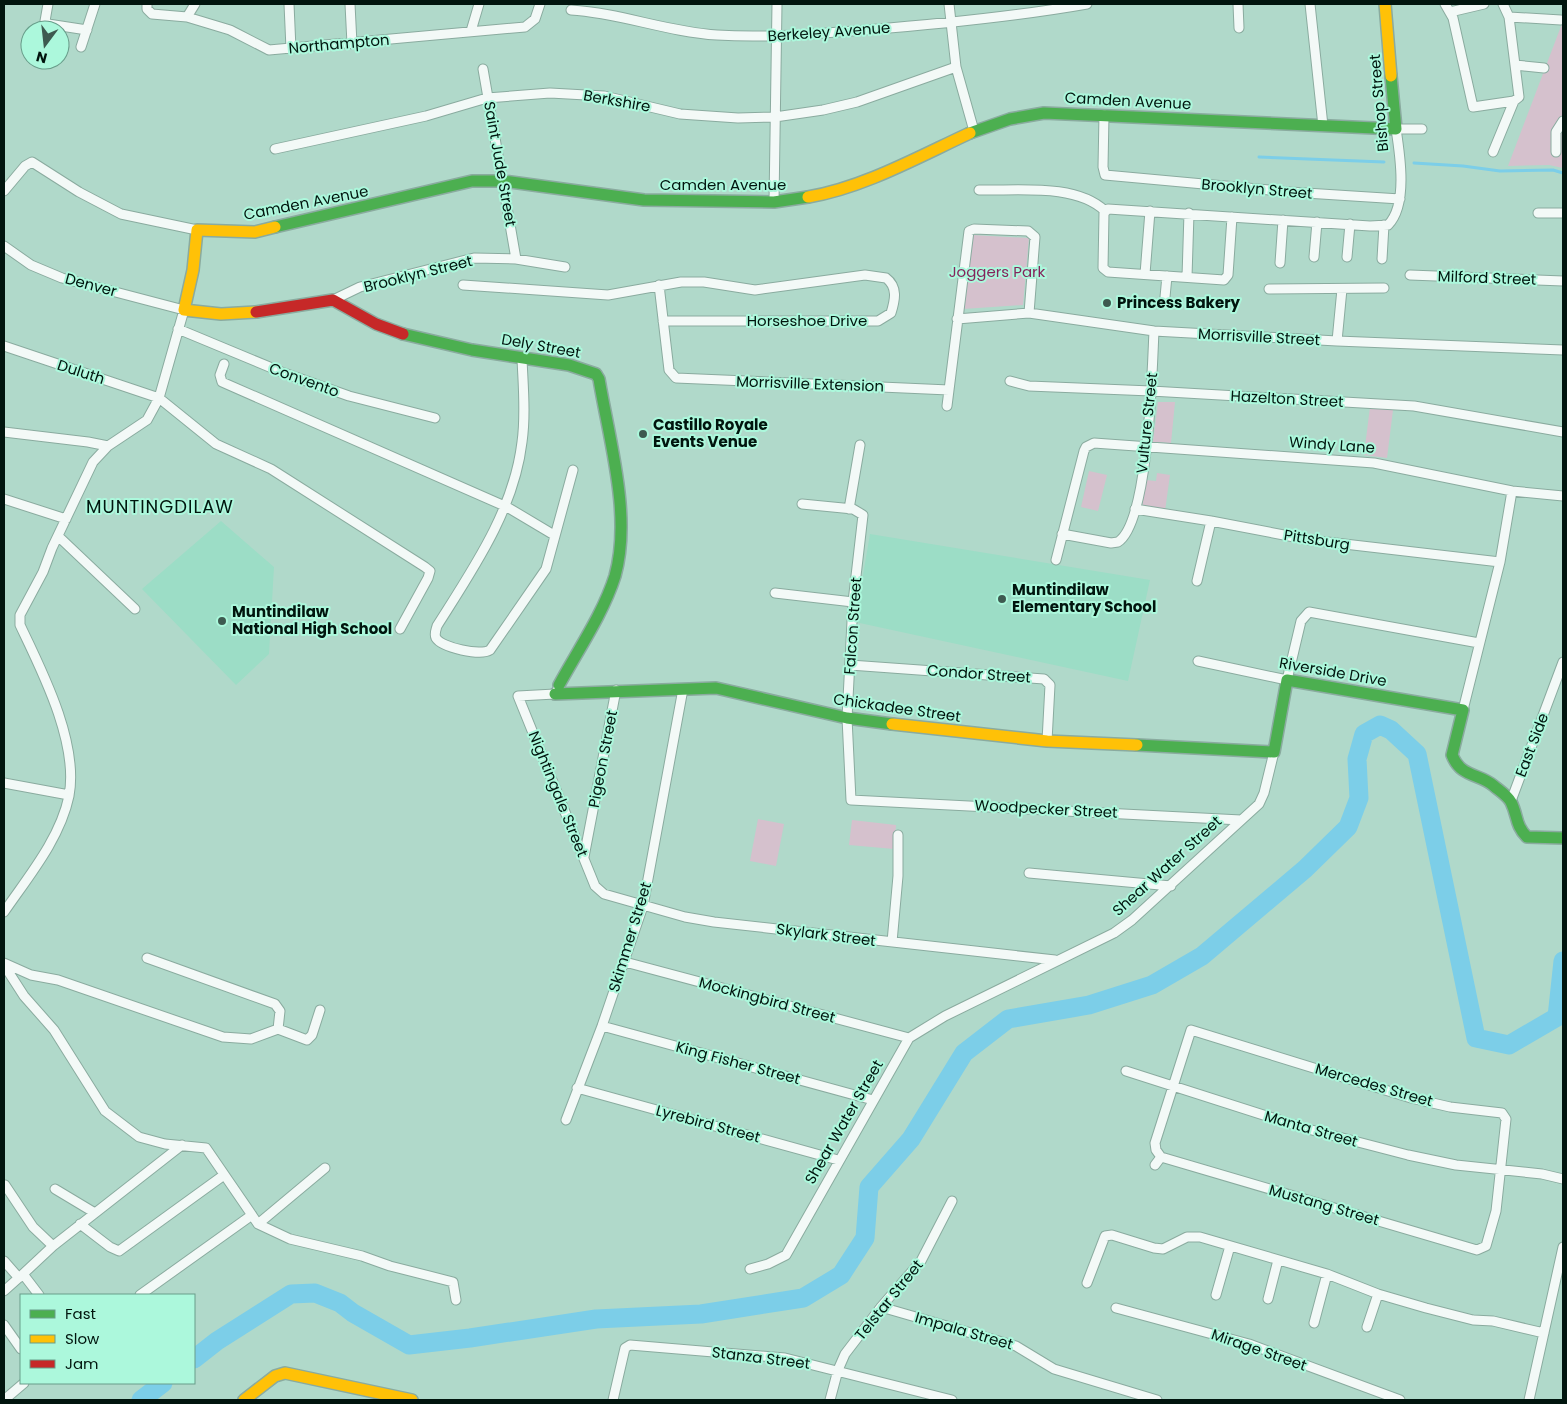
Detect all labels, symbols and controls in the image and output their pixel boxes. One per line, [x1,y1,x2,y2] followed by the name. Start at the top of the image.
[767,17,891,46] street label: Berkeley Avenue
[20,20,70,70] north arrow
[288,29,390,58] street label: Northampton
[34,47,49,69] text: N
[1364,53,1393,153] street label: Bishop Street
[582,84,652,117] street label: Berkshire
[1064,87,1192,114] street label: Camden Avenue
[479,100,522,228] street label: Saint Jude Street
[1201,173,1313,204] street label: Brooklyn Street
[660,174,786,195] street label: Camden Avenue
[242,180,370,225] street label: Camden Avenue
[361,250,474,297] street label: Brooklyn Street
[949,261,1046,282] park label: Joggers Park
[1437,265,1537,290] street label: Milford Street
[63,268,120,302] street label: Denver
[1117,292,1241,313] place label: Princess Bakery
[1101,297,1113,309] marker: Princess Bakery
[747,310,867,331] street label: Horseshoe Drive
[1198,323,1320,350] street label: Morrisville Street
[500,328,582,363] street label: Dely Street
[55,354,107,389] street label: Duluth
[266,357,342,402] street label: Convento
[736,370,884,397] street label: Morrisville Extension
[1131,371,1162,474] street label: Vulture Street
[1230,385,1344,412] street label: Hazelton Street
[653,414,768,452] place label: Castillo Royale Events Venue
[637,428,649,440] marker: Castillo Royale Events Venue
[1288,431,1376,458] street label: Windy Lane
[86,494,234,519] district label: MUNTINGDILAW
[1283,524,1352,555] street label: Pittsburg
[839,577,866,675] street label: Falcon Street
[1012,579,1156,617] place label: Muntindilaw Elementary School
[996,593,1008,605] marker: Muntindilaw Elementary School
[232,601,392,639] place label: Muntindilaw National High School
[216,615,228,627] marker: Muntindilaw National High School
[1278,652,1388,691] street label: Riverside Drive
[926,659,1032,688] street label: Condor Street
[832,688,962,727] street label: Chickadee Street
[583,708,622,809] street label: Pigeon Street
[1510,710,1553,780] street label: East Side
[524,728,593,860] street label: Nightingale Street
[974,794,1118,823] street label: Woodpecker Street
[1107,811,1226,920] street label: Shear Water Street
[603,879,656,994] street label: Skimmer Street
[775,918,877,951] street label: Skylark Street
[697,971,838,1028] street label: Mockingbird Street
[674,1036,803,1089] street label: King Fisher Street
[799,1056,888,1188] street label: Shear Water Street
[1313,1058,1435,1111] street label: Mercedes Street
[654,1099,763,1148] street label: Lyrebird Street
[1262,1105,1360,1152] street label: Manta Street
[1267,1179,1382,1230] street label: Mustang Street
[850,1255,928,1344] street label: Telstar Street
[20,1294,195,1384] legend
[65,1303,96,1324] text: Fast
[913,1306,1016,1355] street label: Impala Street
[1209,1323,1310,1376] street label: Mirage Street
[65,1328,100,1349] text: Slow
[711,1341,811,1374] street label: Stanza Street
[65,1353,99,1374] text: Jam

